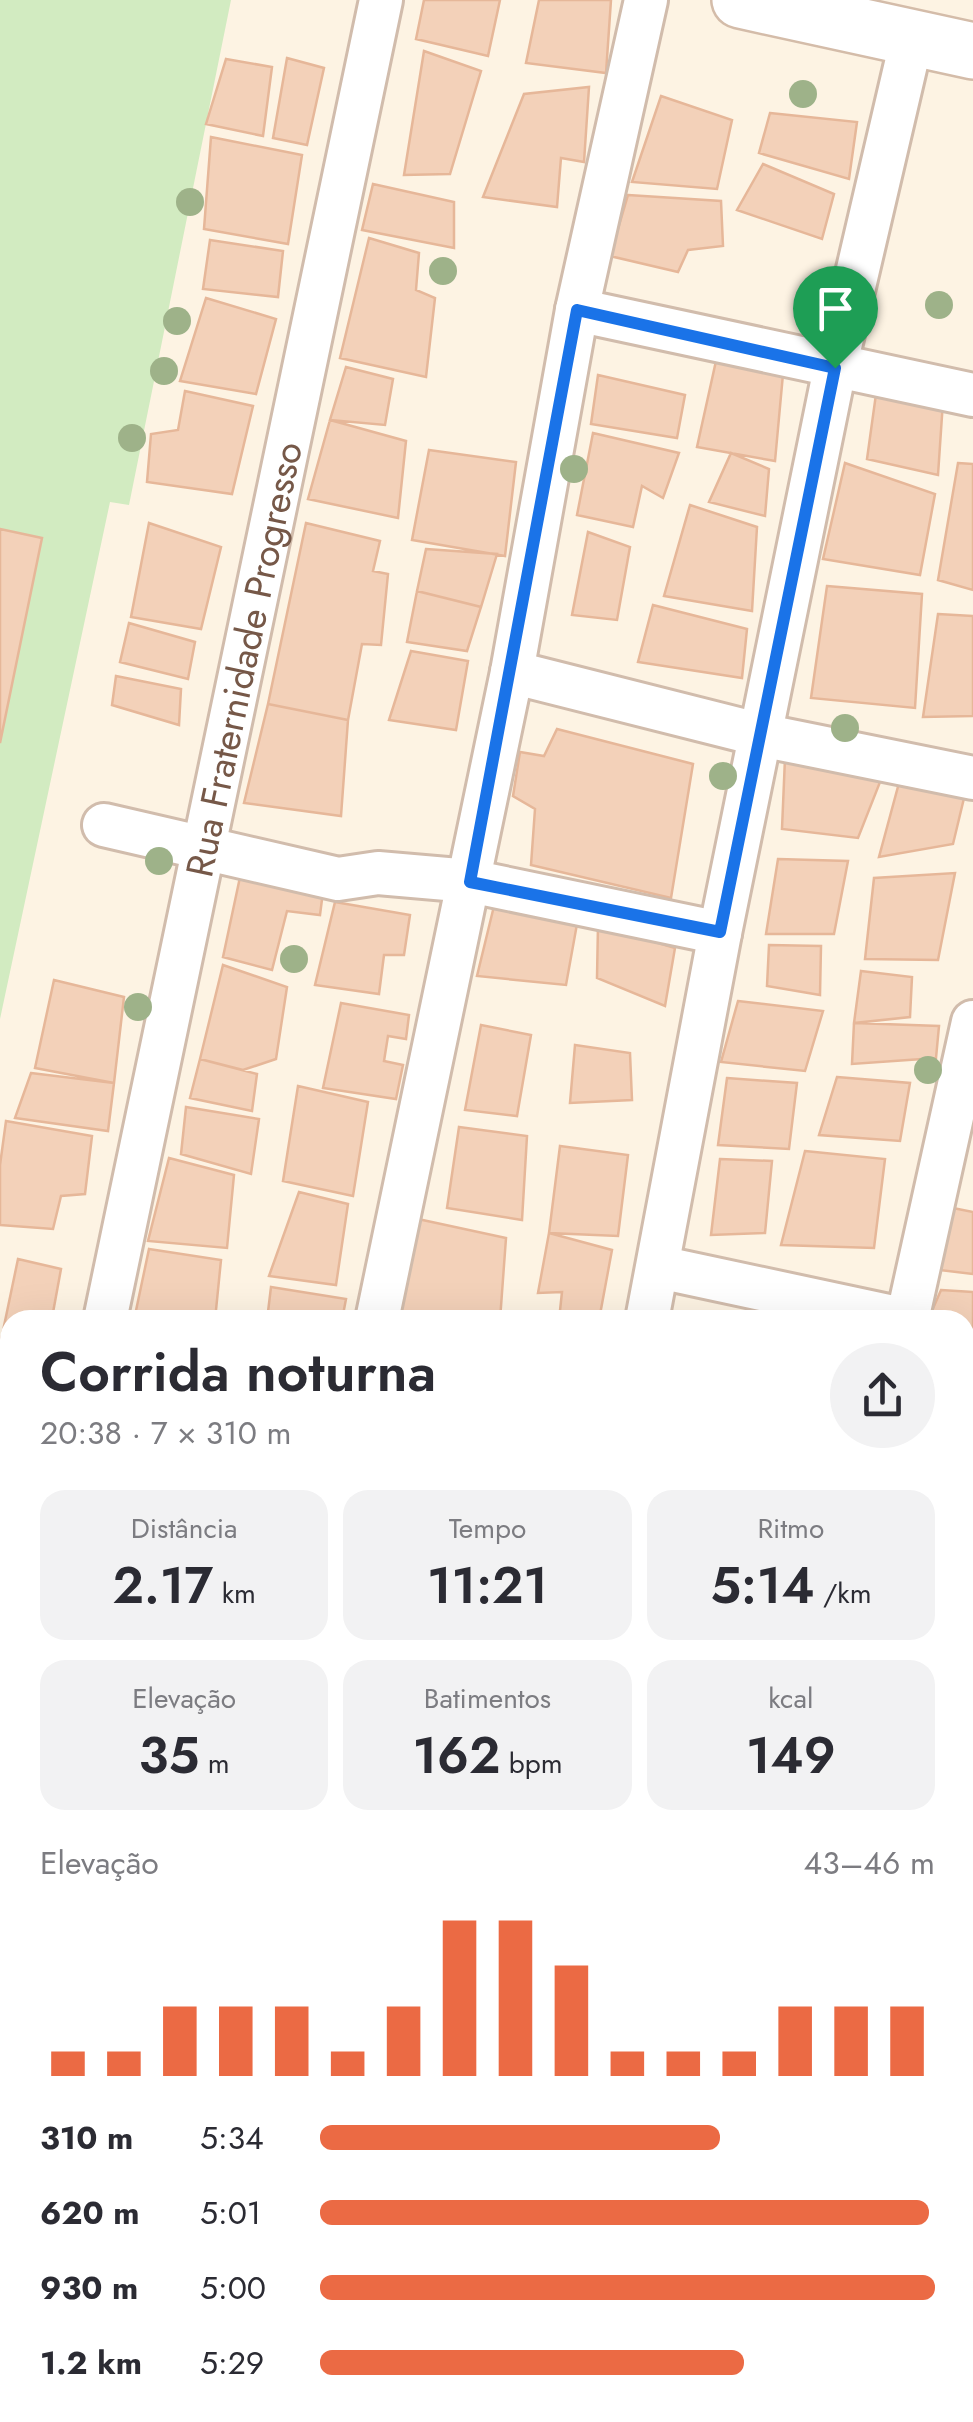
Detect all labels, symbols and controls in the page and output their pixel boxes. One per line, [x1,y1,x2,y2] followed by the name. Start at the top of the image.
[793,266,878,369] pin
[808,281,863,336] icon: arrive
[171,437,315,882] street label: Rua Fraternidade Progresso
[40,1332,436,1412] text: Corrida noturna
[830,1343,935,1448] button: share
[40,1410,291,1456] text: 20:38 · 7 × 310 m
[131,1508,238,1549] text: Distância
[449,1508,526,1549] text: Tempo
[757,1508,824,1549] text: Ritmo
[113,1549,213,1622] text: 2.17
[427,1549,548,1622] text: 11:21
[710,1549,815,1622] text: 5:14
[213,1573,256,1614] text: km
[815,1573,872,1614] text: /km
[132,1678,236,1719] text: Elevação
[424,1678,551,1719] text: Batimentos
[768,1678,813,1719] text: kcal
[139,1719,199,1792] text: 35
[412,1719,500,1792] text: 162
[746,1719,836,1792] text: 149
[199,1743,230,1784] text: m
[500,1743,563,1784] text: bpm
[40,1840,159,1886] text: Elevação
[804,1840,935,1886] text: 43–46 m
[40,2115,133,2161] text: 310 m
[200,2115,264,2161] text: 5:34
[40,2190,139,2236] text: 620 m
[200,2190,261,2236] text: 5:01
[40,2265,138,2311] text: 930 m
[200,2265,266,2311] text: 5:00
[40,2340,142,2386] text: 1.2 km
[200,2340,264,2386] text: 5:29

